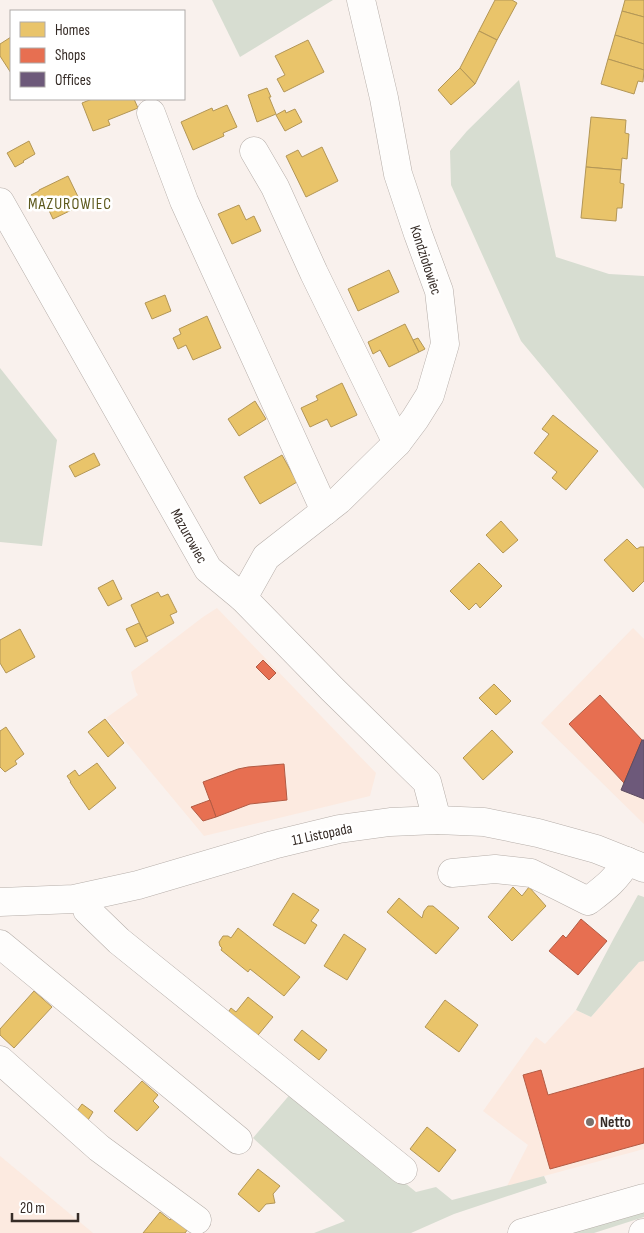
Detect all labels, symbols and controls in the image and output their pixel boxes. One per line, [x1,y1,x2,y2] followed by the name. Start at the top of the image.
[10,10,185,100] legend
[55,21,90,40] text: Homes
[55,46,86,65] text: Shops
[55,71,91,90] text: Offices
[28,195,112,214] district label: MAZUROWIEC
[405,223,446,297] street label: Kondziołowiec
[166,505,211,567] street label: Mazurowiec
[290,819,354,850] street label: 11 Listopada
[600,1113,631,1132] place label: Netto
[584,1116,596,1128] marker: Netto
[12,1190,79,1222] scale bar
[20,1199,45,1218] text: 20 m

